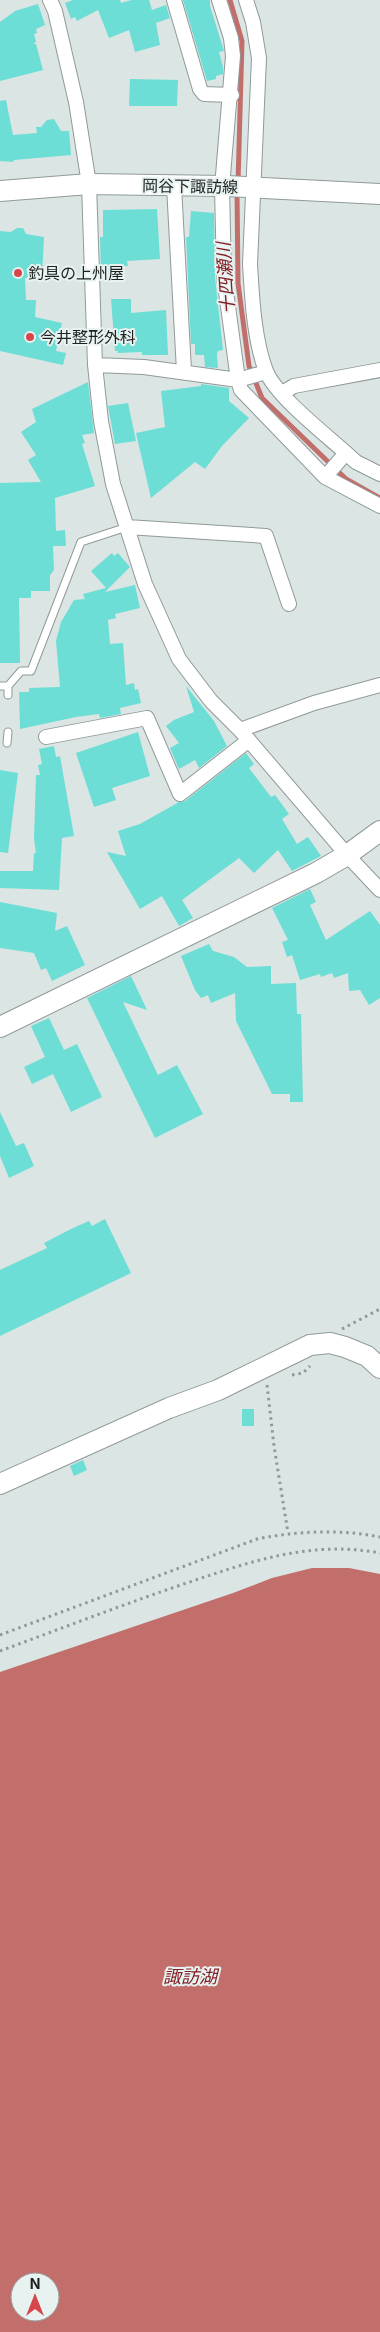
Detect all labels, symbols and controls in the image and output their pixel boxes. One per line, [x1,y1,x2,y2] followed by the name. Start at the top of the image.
[142,175,238,197] street label: 岡谷下諏訪線
[212,239,238,315] water label: 十四瀬川
[28,263,124,283] place label: 釣具の上州屋
[12,267,24,279] marker: 釣具の上州屋
[40,327,136,347] place label: 今井整形外科
[24,331,36,343] marker: 今井整形外科
[163,1966,220,1987] water label: 諏訪湖
[10,2272,60,2322] north arrow
[30,2275,40,2292] text: N

